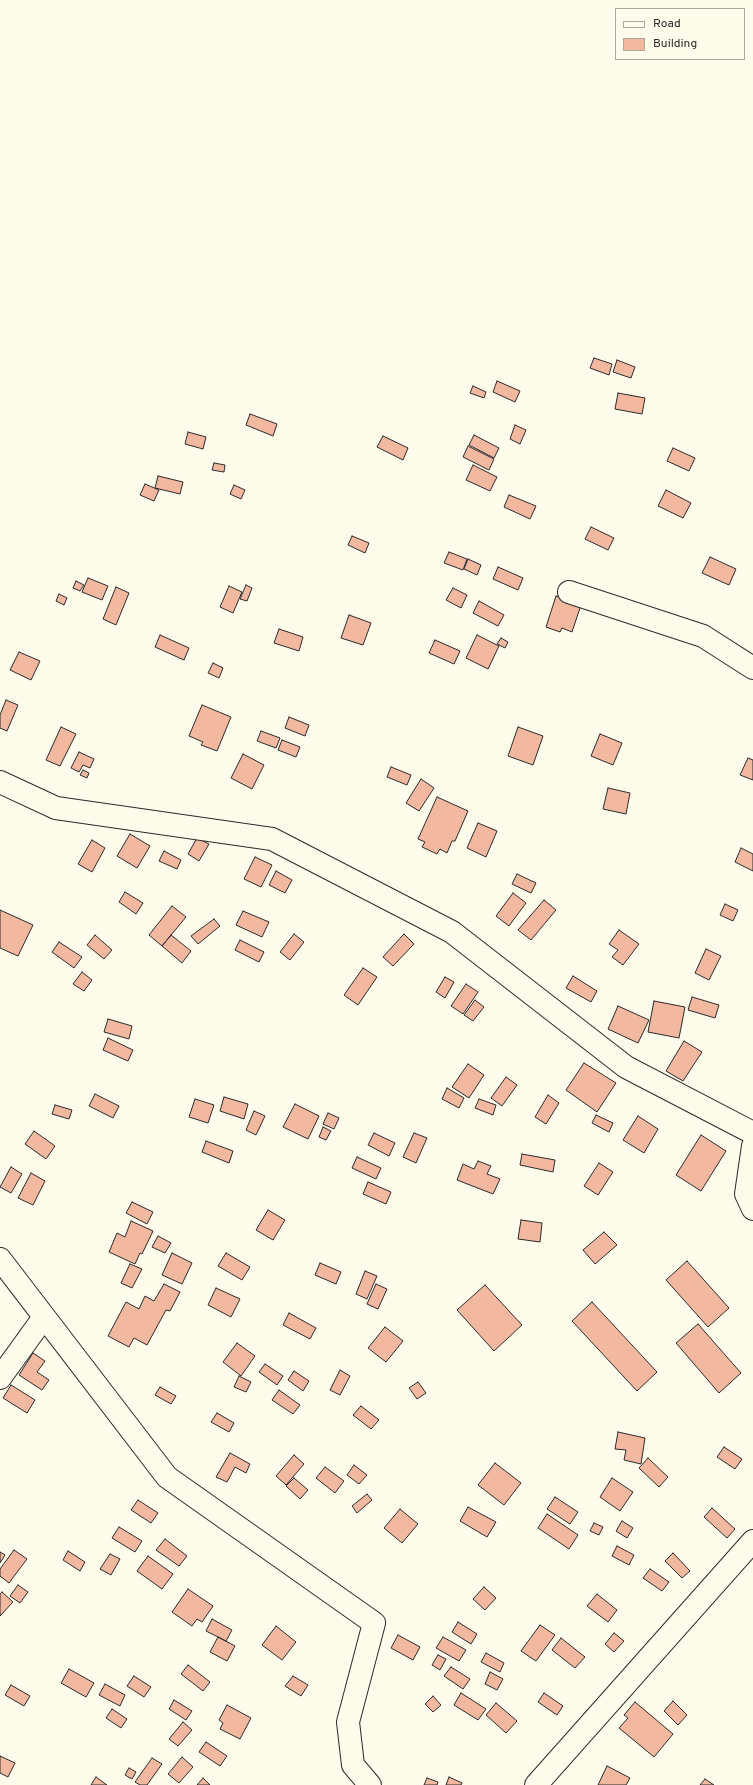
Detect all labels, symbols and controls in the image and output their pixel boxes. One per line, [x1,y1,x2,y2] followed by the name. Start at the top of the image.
[615,8,745,60] legend
[653,16,681,32] text: Road
[653,36,697,52] text: Building

